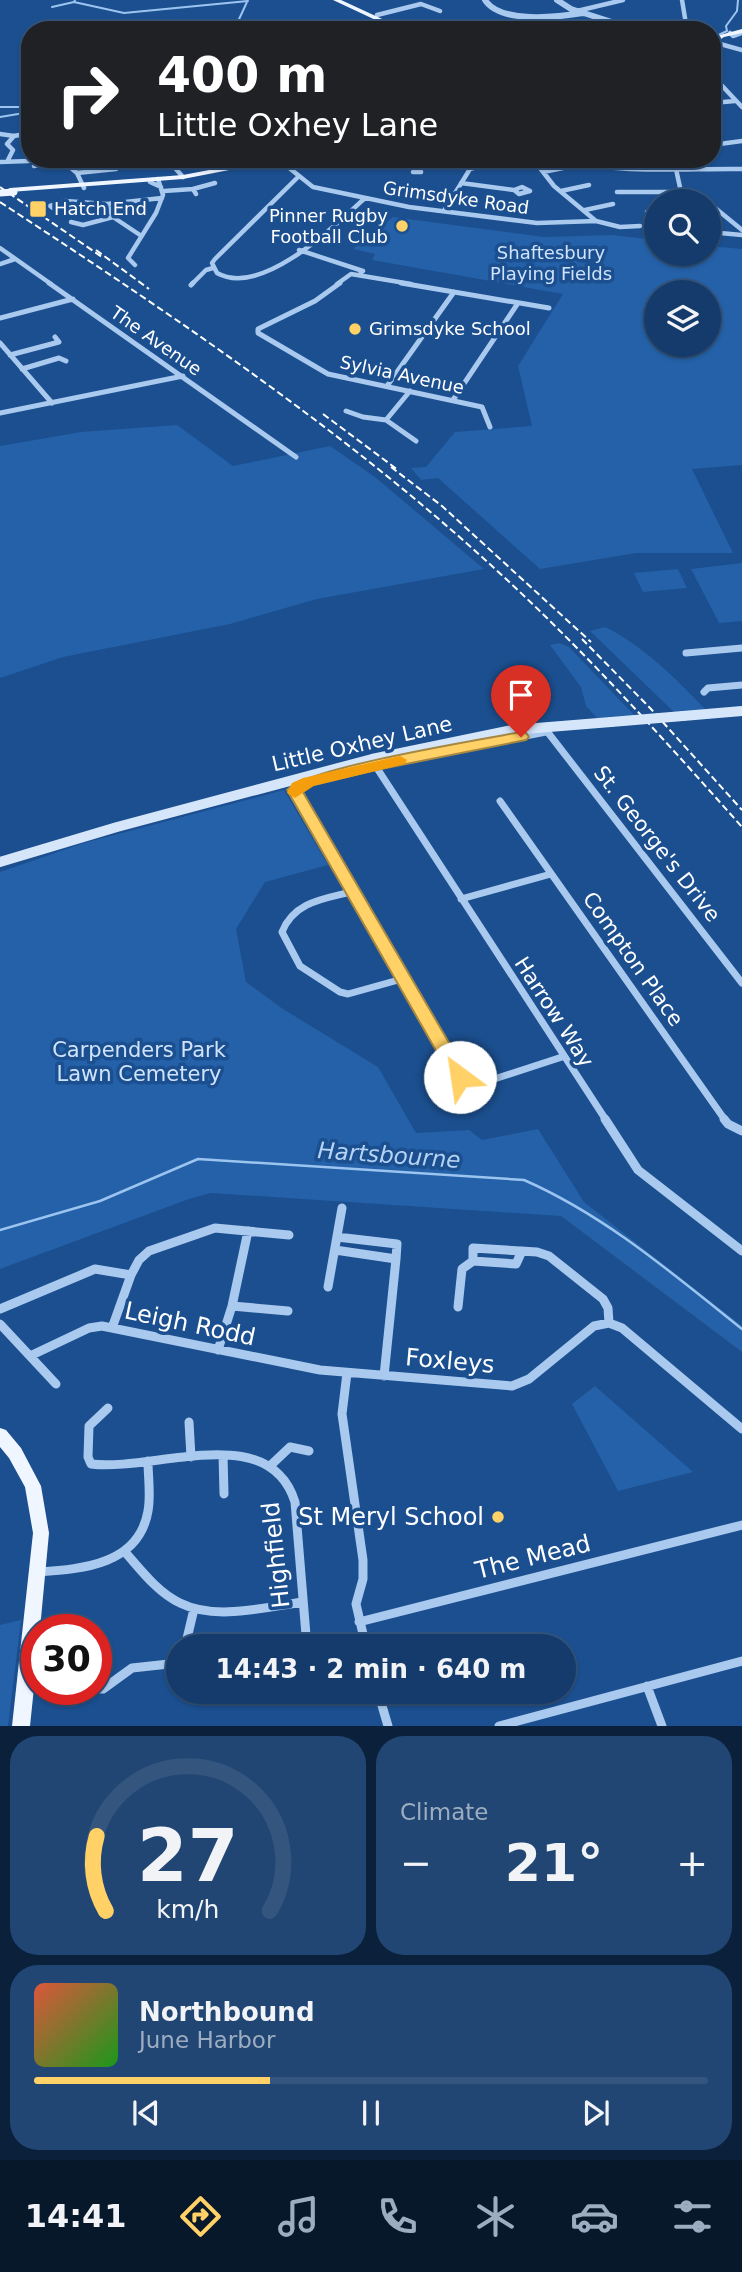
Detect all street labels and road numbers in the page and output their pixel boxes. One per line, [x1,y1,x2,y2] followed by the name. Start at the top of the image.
[382,177,530,218] street label: Grimsdyke Road
[106,301,206,380] street label: The Avenue
[338,351,466,398] street label: Sylvia Avenue
[269,712,455,776] street label: Little Oxhey Lane
[589,761,725,927] street label: St. George's Drive
[578,887,688,1031] street label: Compton Place
[509,952,599,1072] street label: Harrow Way
[122,1296,258,1352] street label: Leigh Rodd
[404,1343,496,1379] street label: Foxleys
[256,1500,296,1610] street label: Highfield
[472,1529,593,1585] street label: The Mead

